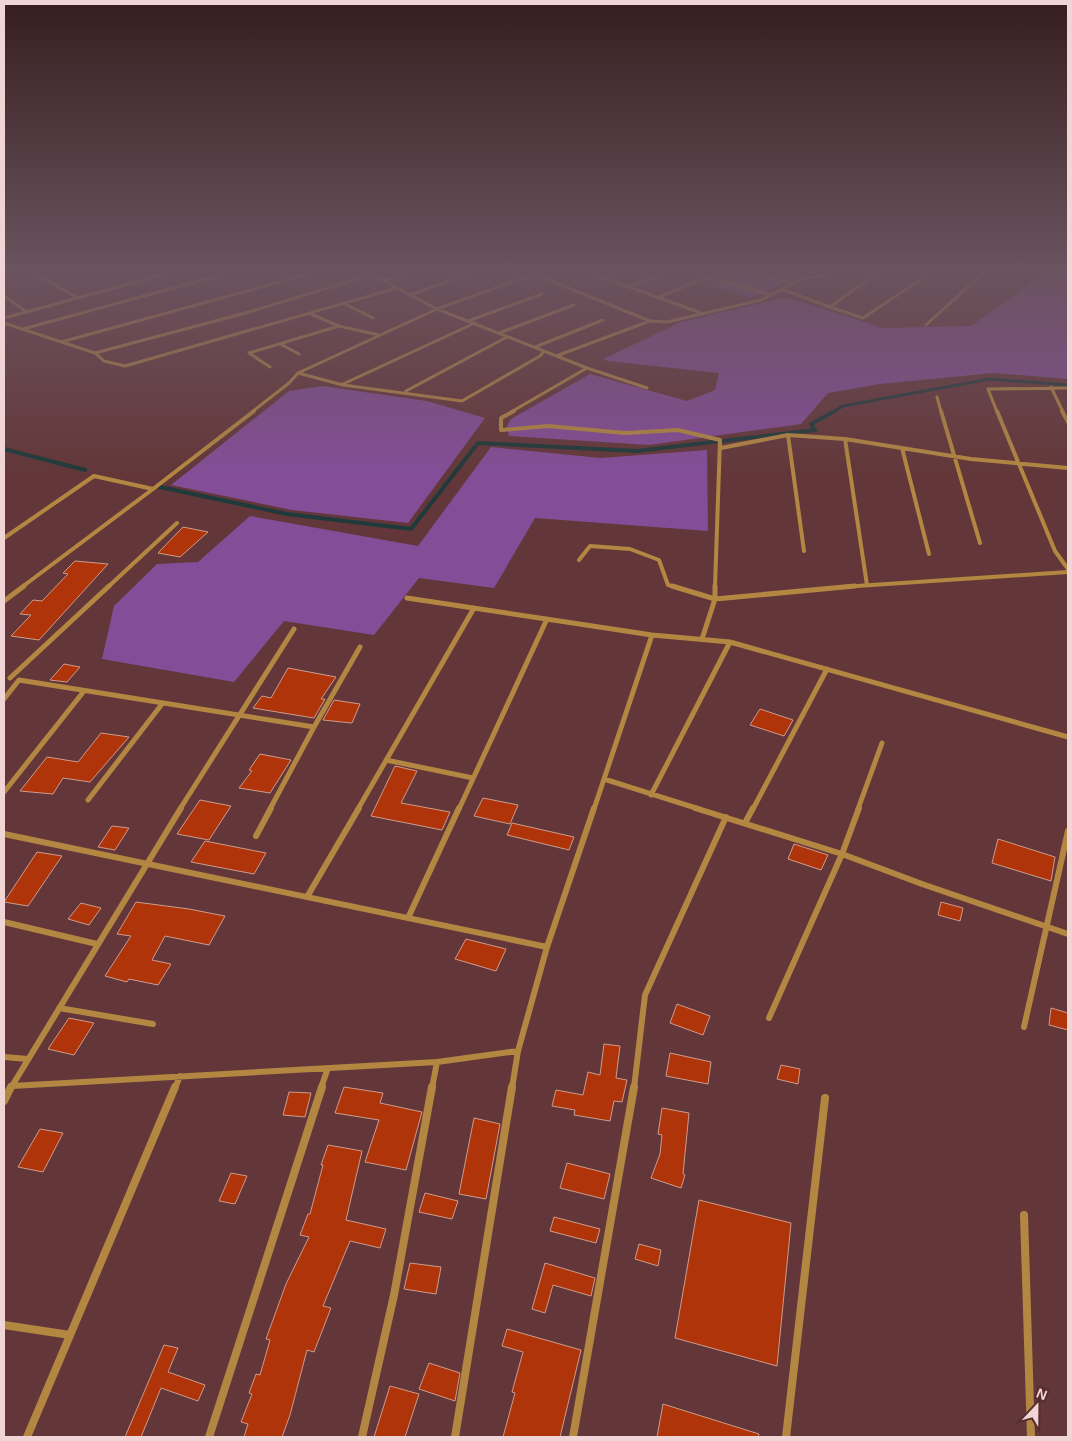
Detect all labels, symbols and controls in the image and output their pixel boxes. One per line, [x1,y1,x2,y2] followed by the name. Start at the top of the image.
[1012,1381,1062,1431] north arrow
[1034,1385,1050,1403] text: N

